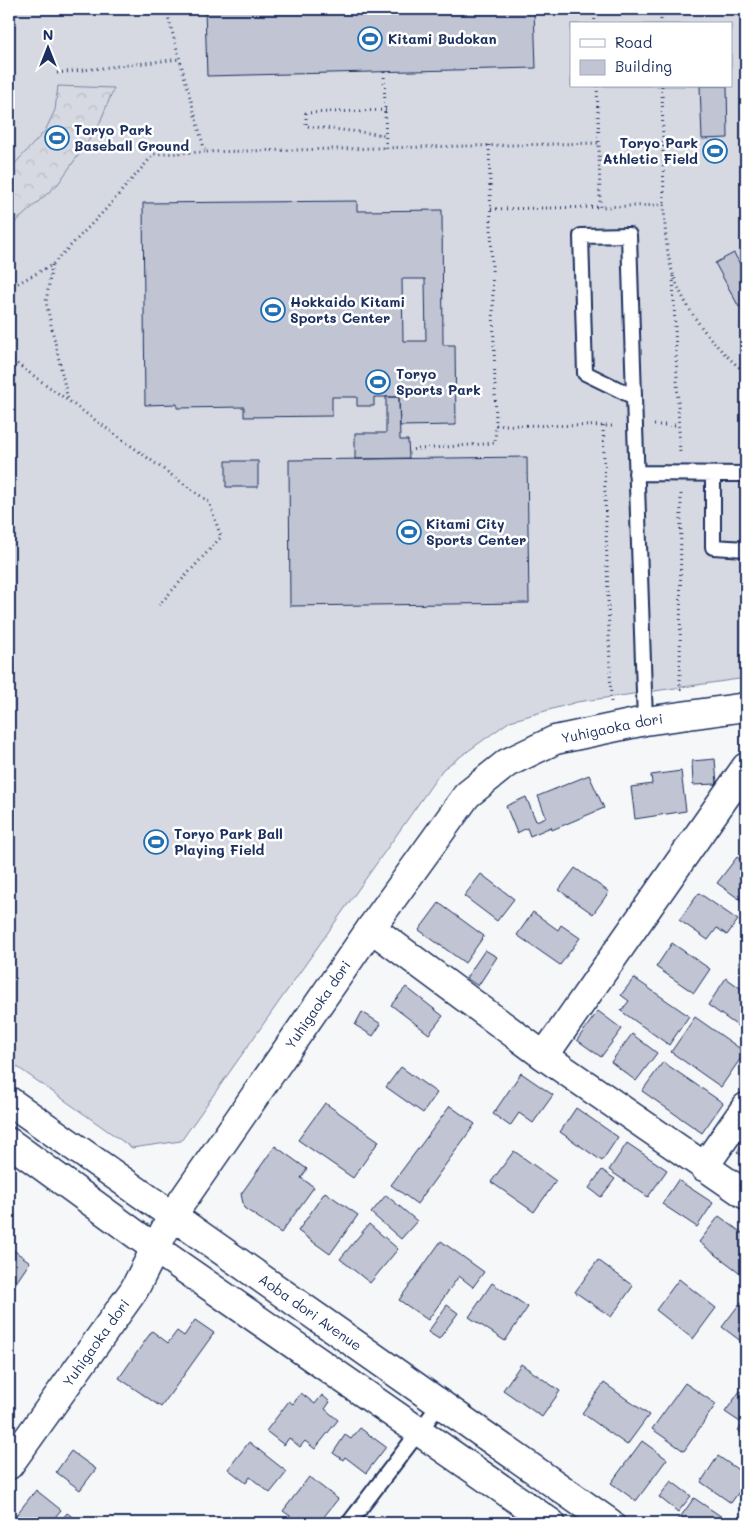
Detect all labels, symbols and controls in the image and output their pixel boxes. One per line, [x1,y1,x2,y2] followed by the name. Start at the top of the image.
[22,22,72,72] north arrow
[570,22,732,88] legend
[43,25,53,44] text: N
[357,26,383,52] sports icon: Kitami Budokan
[388,29,497,48] place label: Kitami Budokan
[615,32,652,52] text: Road
[615,56,672,76] text: Building
[74,120,189,155] place label: Toryo Park Baseball Ground
[44,125,70,151] sports icon: Toryo Park Baseball Ground
[603,133,698,168] place label: Toryo Park Athletic Field
[702,138,728,164] sports icon: Toryo Park Athletic Field
[290,292,405,327] place label: Hokkaido Kitami Sports Center
[260,297,286,323] sports icon: Hokkaido Kitami Sports Center
[396,364,481,399] place label: Toryo Sports Park
[365,369,391,395] sports icon: Toryo Sports Park
[426,514,526,549] place label: Kitami City Sports Center
[396,519,422,545] sports icon: Kitami City Sports Center
[559,709,664,747] street label: Yuhigaoka dori
[174,824,283,859] place label: Toryo Park Ball Playing Field
[143,829,169,855] sports icon: Toryo Park Ball Playing Field
[280,957,355,1052] street label: Yuhigaoka dori
[255,1269,366,1355] street label: Aoba dori Avenue
[58,1295,134,1390] street label: Yuhigaoka dori

